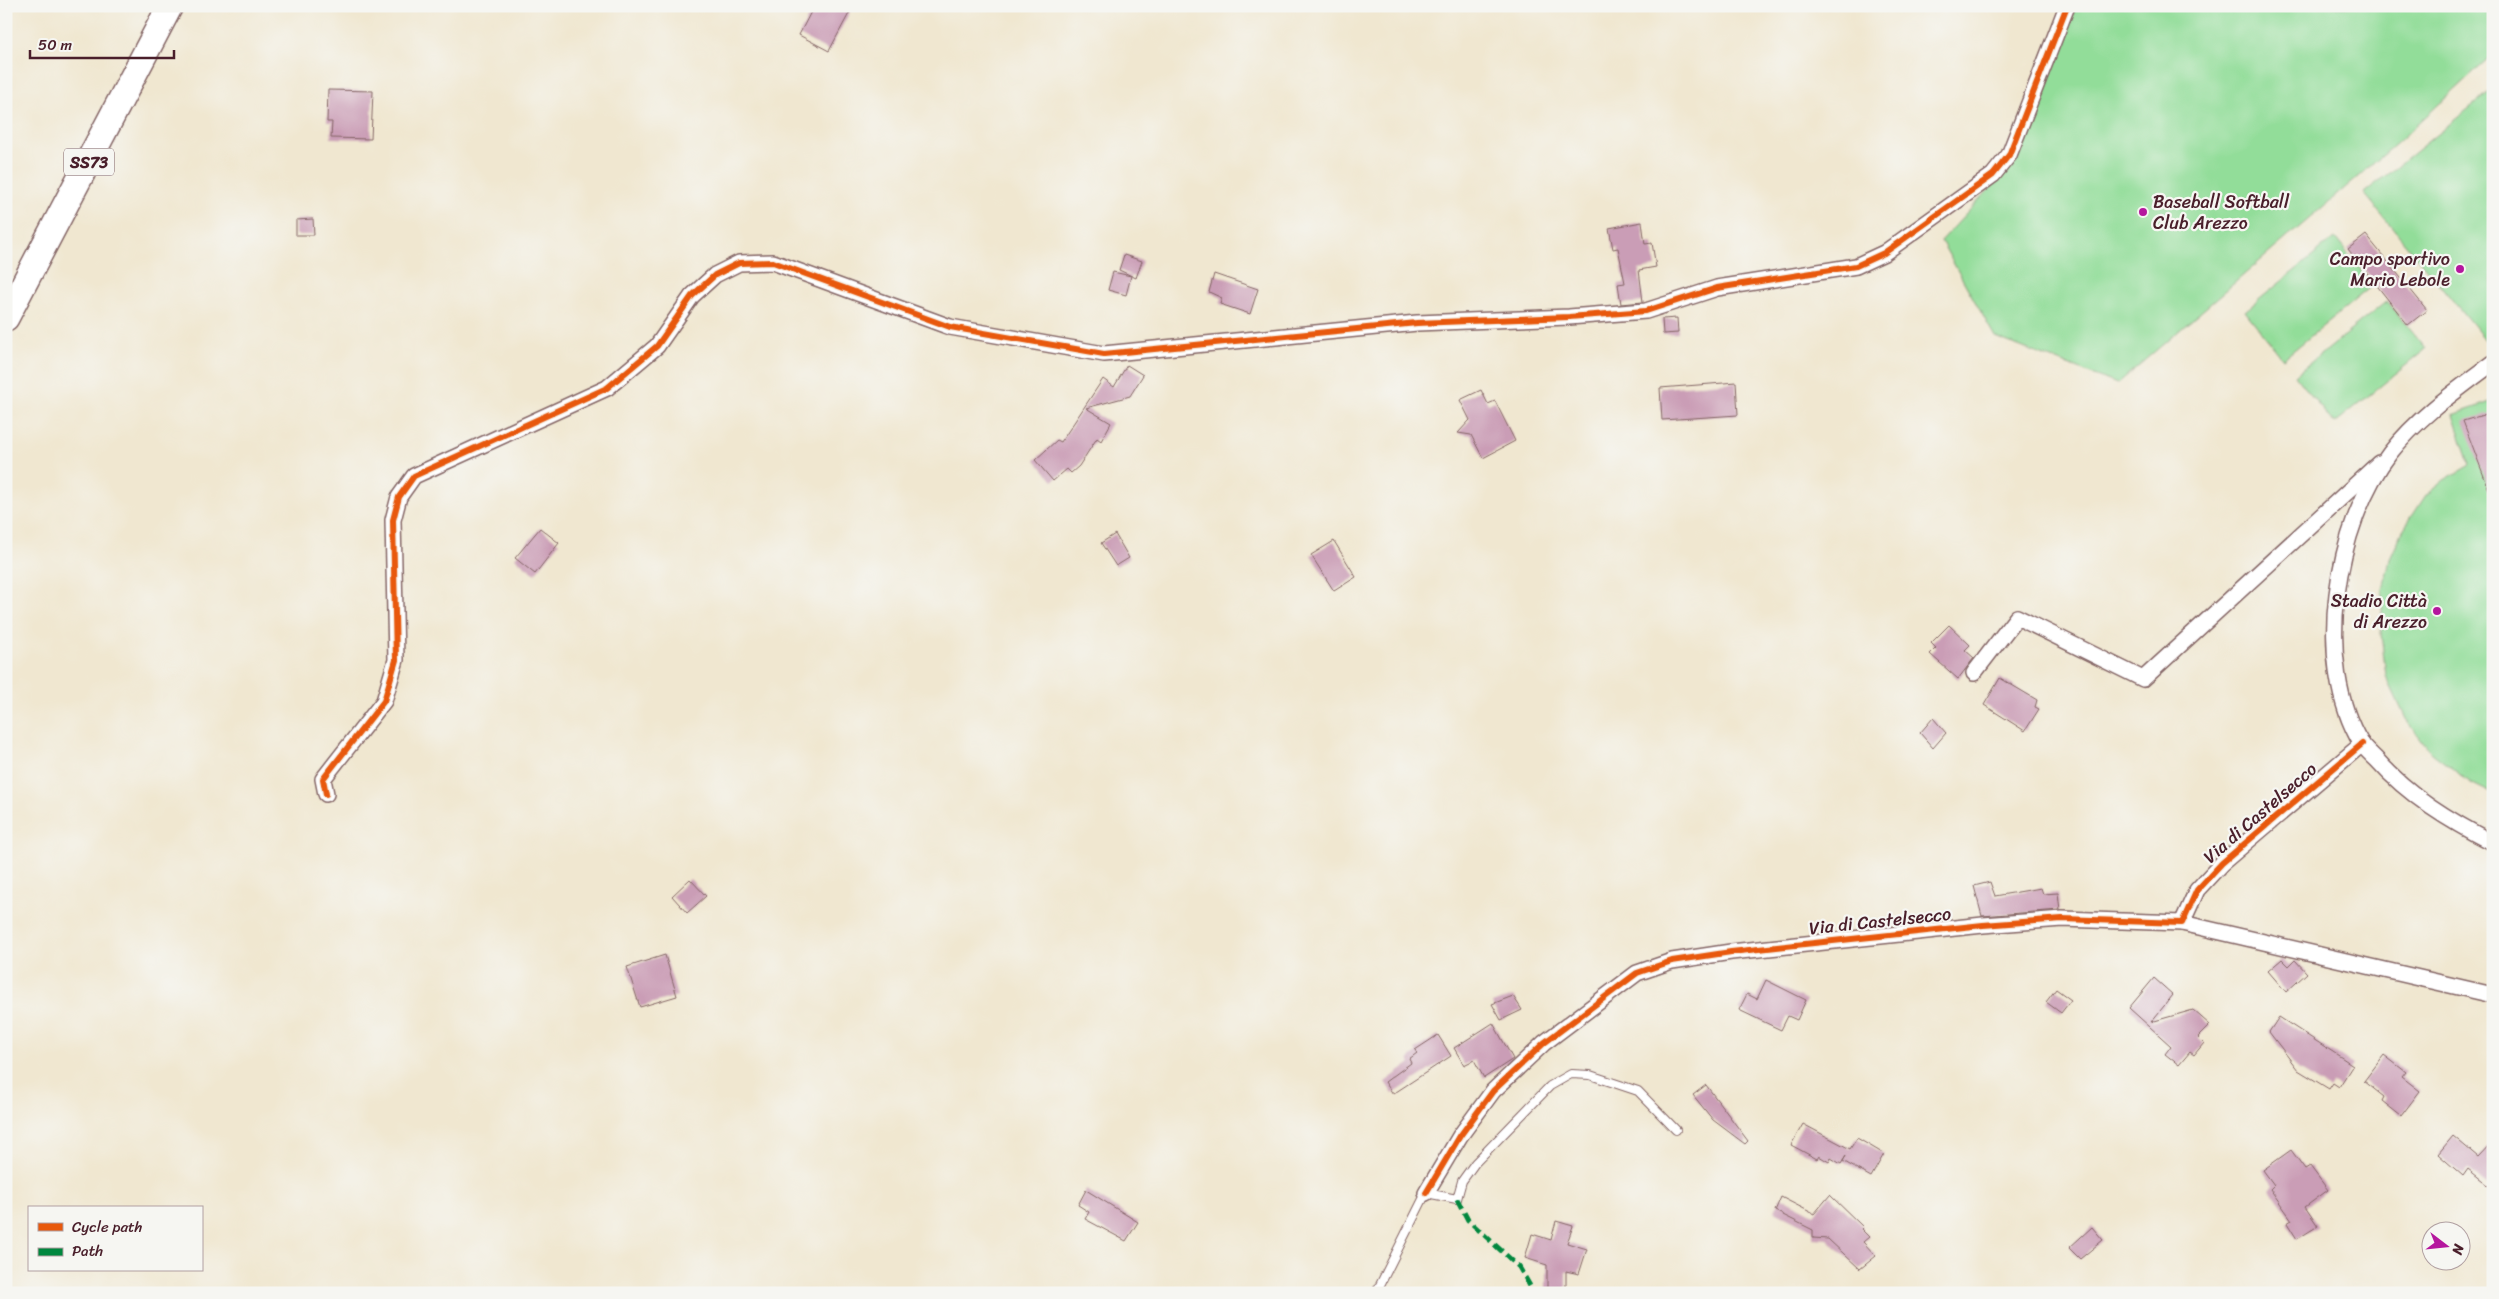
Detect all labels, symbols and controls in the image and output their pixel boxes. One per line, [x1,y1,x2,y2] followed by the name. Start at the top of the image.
[30,28,174,60] scale bar
[38,32,73,58] text: 50 m
[64,148,114,176] road number: SS73
[2153,186,2290,239] place label: Baseball Softball Club Arezzo
[2137,206,2149,218] marker: Baseball Softball Club Arezzo
[2330,243,2450,296] place label: Campo sportivo Mario Lebole
[2454,263,2466,275] marker: Campo sportivo Mario Lebole
[2331,585,2427,638] place label: Stadio Città di Arezzo
[2431,605,2443,617] marker: Stadio Città di Arezzo
[2196,754,2324,872] street label: Via di Castelsecco
[1807,898,1953,944] street label: Via di Castelsecco
[28,1206,202,1272] legend
[72,1214,143,1240] text: Cycle path
[2422,1222,2472,1272] north arrow
[72,1238,103,1264] text: Path
[2445,1240,2472,1258] text: N

